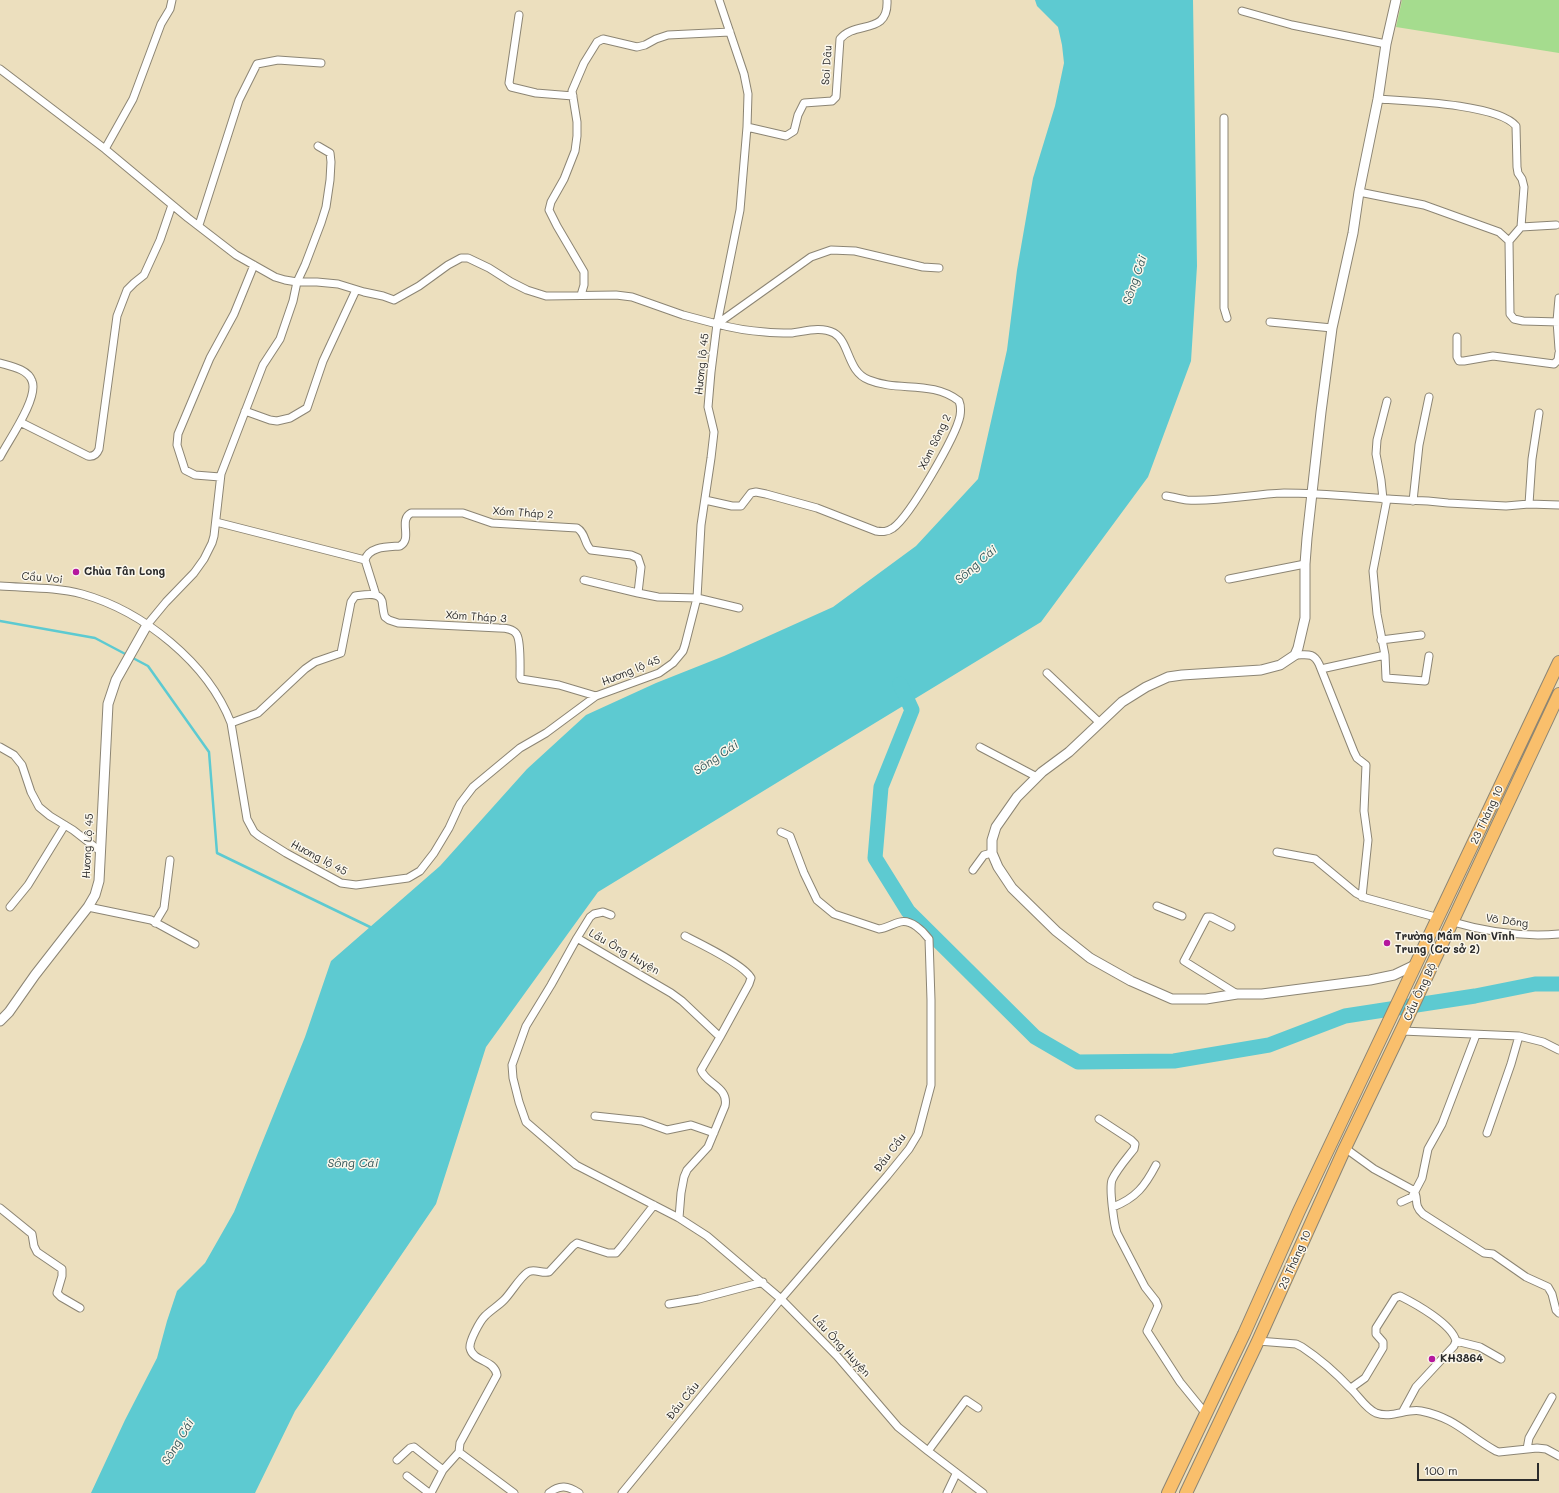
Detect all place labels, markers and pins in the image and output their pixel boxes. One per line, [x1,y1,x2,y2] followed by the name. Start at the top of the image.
[84,565,165,579] place label: Chùa Tân Long
[71,567,81,577] marker: Chùa Tân Long
[1395,930,1515,956] place label: Trường Mầm Non Vĩnh Trung (Cơ sở 2)
[1382,938,1392,948] marker: Trường Mầm Non Vĩnh Trung (Cơ sở 2)
[1440,1352,1483,1366] place label: KH3864
[1427,1354,1437,1364] marker: KH3864

